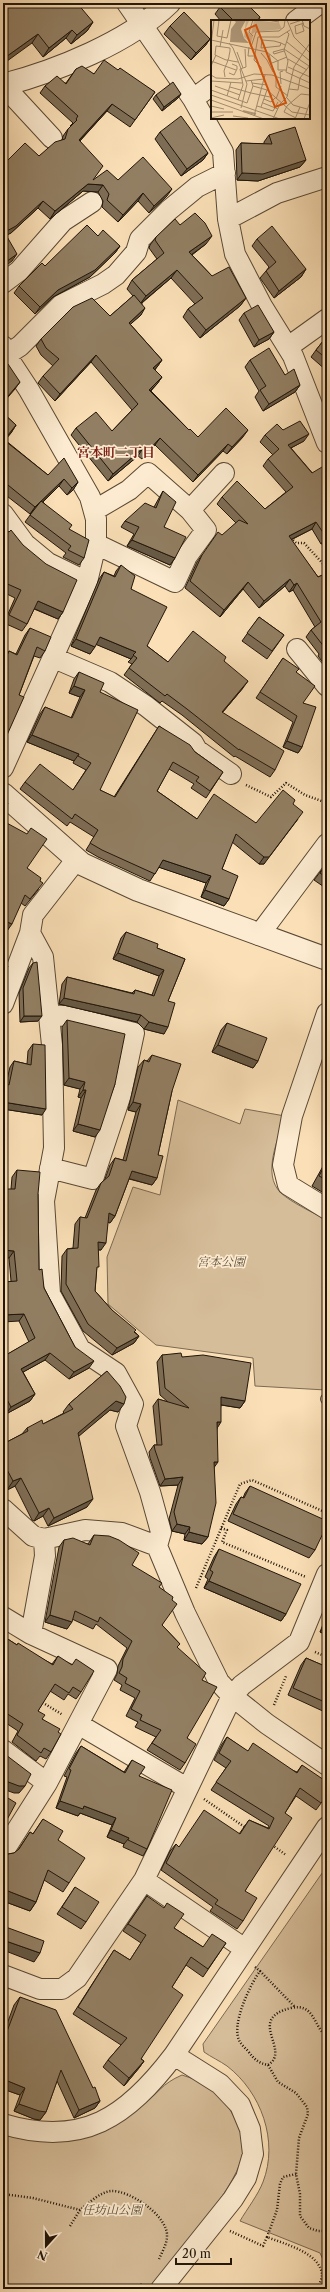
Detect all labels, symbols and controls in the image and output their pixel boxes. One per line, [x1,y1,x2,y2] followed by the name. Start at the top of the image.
[211,20,310,119] inset map
[77,444,155,460] district label: 宮本町二丁目
[197,1254,247,1269] park label: 宮本公園
[82,2202,144,2217] park label: 任坊山公園
[26,2226,66,2266] north arrow
[176,2240,231,2266] scale bar
[182,2246,211,2261] text: 20 m
[35,2247,49,2264] text: N

